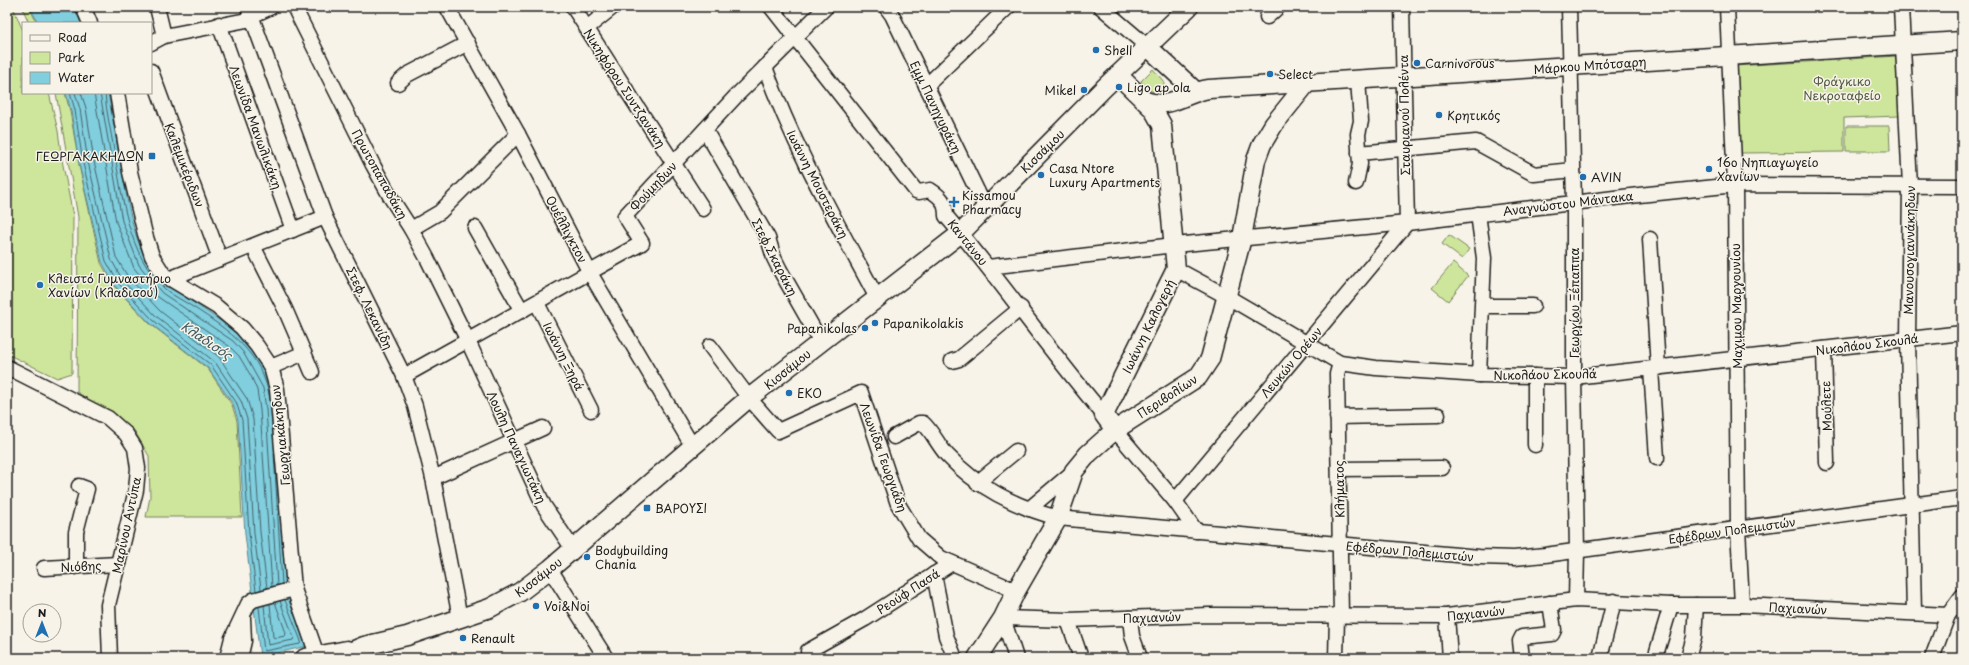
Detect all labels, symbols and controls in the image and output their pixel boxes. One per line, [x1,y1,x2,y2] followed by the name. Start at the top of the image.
[22,22,152,94] legend
[580,25,670,151] street label: Νικηφόρου Συντζανάκη
[58,28,87,46] text: Road
[1104,41,1132,59] place label: Shell
[1091,45,1101,55] marker: Shell
[58,48,85,66] text: Park
[1533,52,1647,78] street label: Μάρκου Μπότσαρη
[1394,54,1414,175] street label: Σταυριανού Πολέντα
[1425,54,1495,72] place label: Carnivorous
[906,58,966,156] street label: Εμμ Πανηγυράκη
[1412,58,1422,68] marker: Carnivorous
[225,62,287,192] street label: Λεωνίδα Μανωλικάκη
[1278,65,1313,83] place label: Select
[58,68,95,86] text: Water
[1265,69,1275,79] marker: Select
[1803,72,1881,104] park label: Φράγκικο Νεκροταφείο
[1127,78,1191,96] place label: Ligo ap ola
[1045,81,1076,99] place label: Mikel
[1114,82,1124,92] marker: Ligo ap ola
[1079,85,1089,95] marker: Mikel
[1447,106,1500,124] place label: Κρητικός
[1434,110,1444,120] marker: Κρητικός
[161,120,209,210] street label: Καλεμικέριδων
[1016,125,1068,177] street label: Κισσάμου
[348,126,412,222] street label: Πρωτοπαπαδάκη
[783,127,853,242] street label: Ιωάννη Μουστεράκη
[36,147,144,165] place label: ΓΕΩΡΓΑΚΑΚΗΔΩΝ
[147,151,157,161] marker: ΓΕΩΡΓΑΚΑΚΗΔΩΝ
[1717,153,1819,185] place label: 16ο Νηπιαγωγείο Χανίων
[625,157,681,215] street label: Φούμηδων
[1049,159,1161,191] place label: Casa Ntore Luxury Apartments
[1704,164,1714,174] marker: 16ο Νηπιαγωγείο Χανίων
[1591,168,1622,186] place label: AVIN
[1036,170,1046,180] marker: Casa Ntore Luxury Apartments
[1578,172,1588,182] marker: AVIN
[1899,185,1919,315] street label: Μανουσογιαννάκηδων
[962,186,1022,218] place label: Kissamou Pharmacy
[1502,186,1635,220] street label: Αναγνώστου Μάντακα
[542,192,592,266] street label: Ουέλλιγκτον
[949,197,959,207] marker: Kissamou Pharmacy
[748,215,802,299] street label: Στεφ.Σκαράκη
[944,215,992,269] street label: Καντάνου
[1726,243,1746,369] street label: Μαχιμου Mαργουνίου
[1565,248,1583,358] street label: Γεωργίου Ξέπαππα
[342,264,398,352] street label: Στεφ. Λεκανίδη
[48,269,171,301] place label: Κλειστό Γυμναστήριο Χανίων (Κλαδισού)
[1117,276,1179,376] street label: Ιωάννη Καλογερή
[35,280,45,290] marker: Κλειστό Γυμναστήριο Χανίων (Κλαδισού)
[883,314,964,332] place label: Papanikolakis
[178,316,237,365] water label: Κλαδισός
[870,318,880,328] marker: Papanikolakis
[539,319,589,394] street label: Ιωάννη Ξηρά
[787,319,858,337] place label: Papanikolas
[860,323,870,333] marker: Papanikolas
[1256,323,1326,401] street label: Λευκών Ορέων
[1815,329,1920,359] street label: Νικολάου Σκουλά
[760,344,814,394] street label: Κισσάμου
[1493,364,1597,384] street label: Νικολάου Σκουλά
[1133,370,1201,422] street label: Περιβολίων
[1816,381,1836,431] street label: Μούλετε
[266,384,294,486] street label: Γεωργιακάκηδων
[797,384,822,402] place label: EKO
[483,388,551,506] street label: Λουλη Παναγιωτάκη
[784,388,794,398] marker: EKO
[856,400,912,514] street label: Λεωνίδα Γεωργιάδη
[1329,460,1349,518] street label: Κλήματος
[107,475,145,575] street label: Μαρίνου Αντύπα
[655,499,707,517] place label: ΒΑΡΟΥΣΙ
[642,503,652,513] marker: ΒΑΡΟΥΣΙ
[1667,512,1797,548] street label: Εφέδρων Πολεμιστών
[1345,536,1475,566] street label: Εφέδρων Πολεμιστών
[595,541,668,573] place label: Bodybuilding Chania
[582,552,592,562] marker: Bodybuilding Chania
[510,553,566,601] street label: Κισσάμου
[60,556,102,576] street label: Νιόβης
[873,564,943,618] street label: Ρεούφ Πασά
[544,597,590,615] place label: Voi&Noi
[1768,597,1828,619] street label: Παχιανών
[531,601,541,611] marker: Voi&Noi
[1446,601,1506,625] street label: Παχιανών
[22,603,62,643] north arrow
[38,604,47,621] text: N
[1122,607,1182,627] street label: Παχιανών
[471,629,515,647] place label: Renault
[458,633,468,643] marker: Renault

